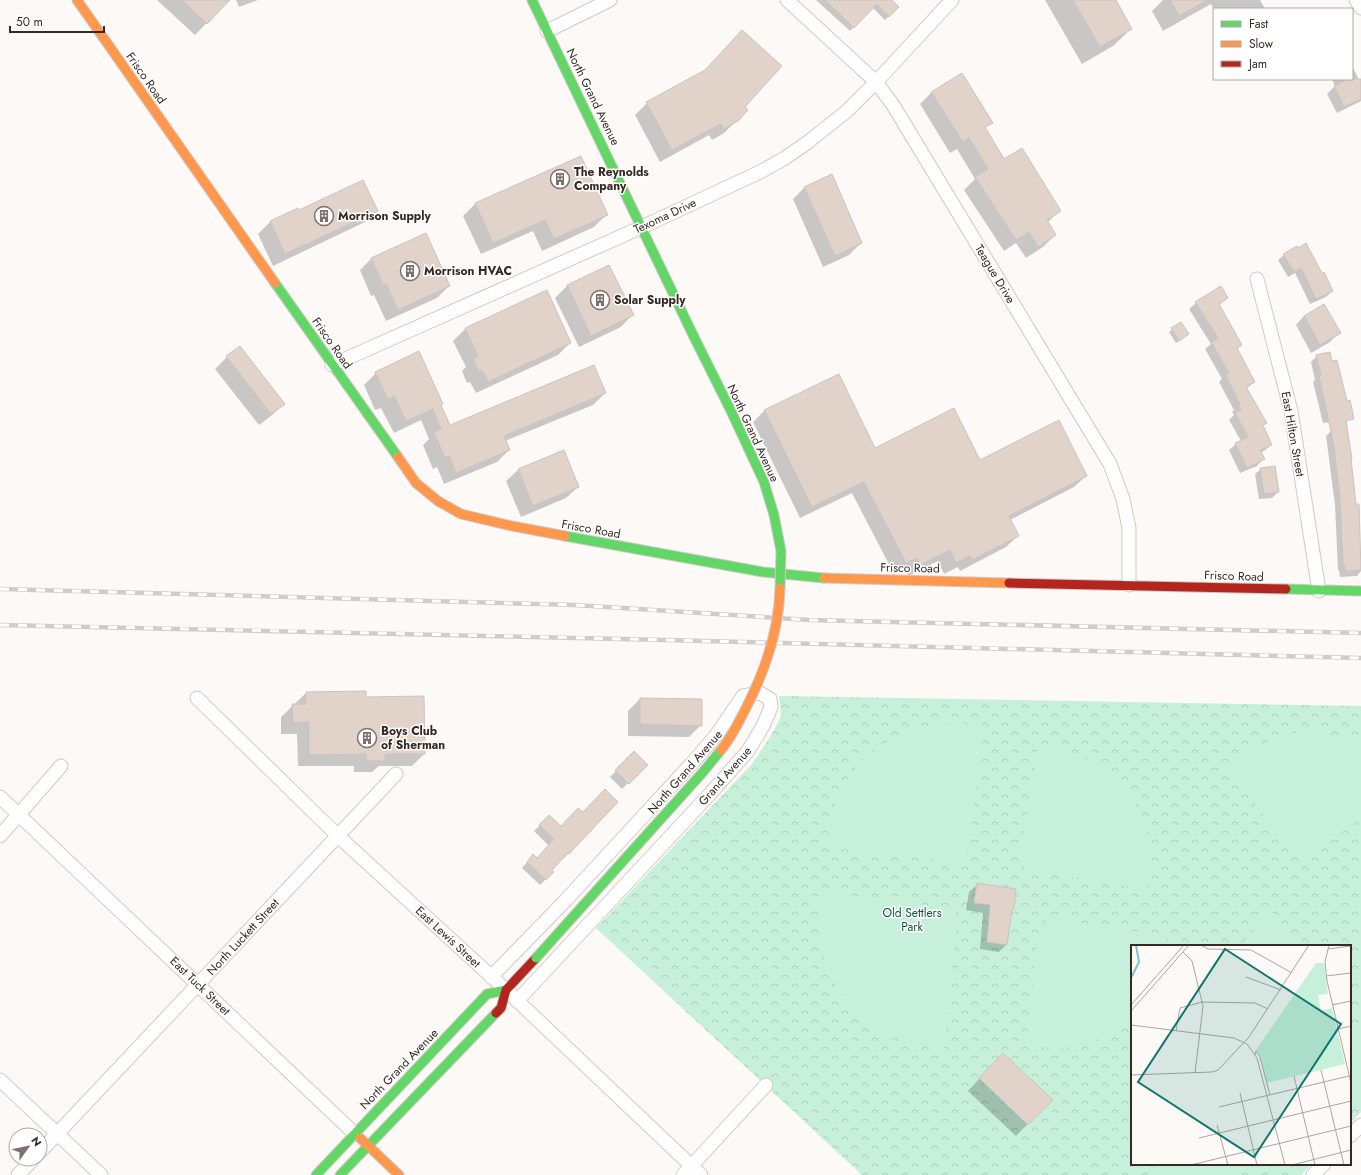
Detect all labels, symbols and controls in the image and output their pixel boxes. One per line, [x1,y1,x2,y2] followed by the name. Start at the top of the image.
[10,8,104,34] scale bar
[1213,8,1353,80] legend
[16,13,43,31] text: 50 m
[1249,15,1268,33] text: Fast
[1249,35,1274,53] text: Slow
[562,45,624,149] street label: North Grand Avenue
[122,48,170,108] street label: Frisco Road
[1247,55,1267,73] text: Jam
[574,163,649,195] place label: The Reynolds Company
[549,168,571,190] building icon: The Reynolds Company
[631,194,699,238] street label: Texoma Drive
[313,205,335,227] building icon: Morrison Supply
[338,207,431,225] place label: Morrison Supply
[970,241,1020,307] street label: Teague Drive
[399,260,421,282] building icon: Morrison HVAC
[424,262,512,280] place label: Morrison HVAC
[589,289,611,311] building icon: Solar Supply
[614,291,686,309] place label: Solar Supply
[308,313,356,373] street label: Frisco Road
[722,381,784,485] street label: North Grand Avenue
[1277,390,1309,478] street label: East Hilton Street
[560,515,622,543] street label: Frisco Road
[880,558,940,578] street label: Frisco Road
[1204,566,1264,586] street label: Frisco Road
[381,722,445,754] place label: Boys Club of Sherman
[356,727,378,749] building icon: Boys Club of Sherman
[645,727,725,817] street label: North Grand Avenue
[696,744,754,808] street label: Grand Avenue
[203,894,283,979] street label: North Luckett Street
[411,902,485,972] street label: East Lewis Street
[882,904,942,936] park label: Old Settlers Park
[1131,945,1351,1165] inset map
[166,952,234,1020] street label: East Tuck Street
[356,1025,442,1113] street label: North Grand Avenue
[8,1127,48,1167] north arrow
[27,1134,45,1150] text: N

